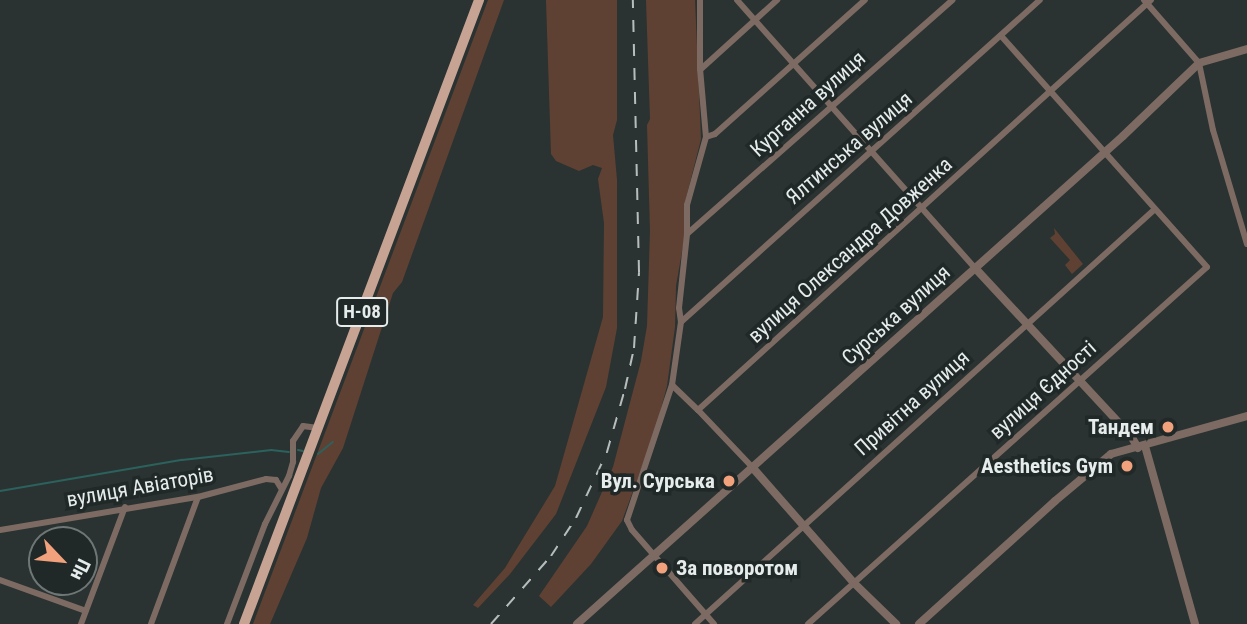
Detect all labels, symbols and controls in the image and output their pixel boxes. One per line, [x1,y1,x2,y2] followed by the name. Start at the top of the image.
[745,46,871,162] street label: Курганна вулиця
[781,86,917,210] street label: Ялтинська вулиця
[743,152,957,348] street label: вулиця Олександра Довженка
[837,260,955,370] street label: Сурська вулиця
[336,296,388,328] road number: Н-08
[985,336,1101,444] street label: вулиця Єдності
[850,345,974,461] street label: Привітна вулиця
[1088,414,1154,440] place label: Тандем
[1160,419,1176,435] marker: Тандем
[981,453,1113,479] place label: Aesthetics Gym
[1119,458,1135,474] marker: Aesthetics Gym
[65,462,215,512] street label: вулиця Авіаторів
[601,468,715,494] place label: Вул. Сурська
[721,473,737,489] marker: Вул. Сурська
[28,526,98,596] north arrow
[66,555,96,584] text: Пн
[676,555,798,581] place label: За поворотом
[654,560,670,576] marker: За поворотом

